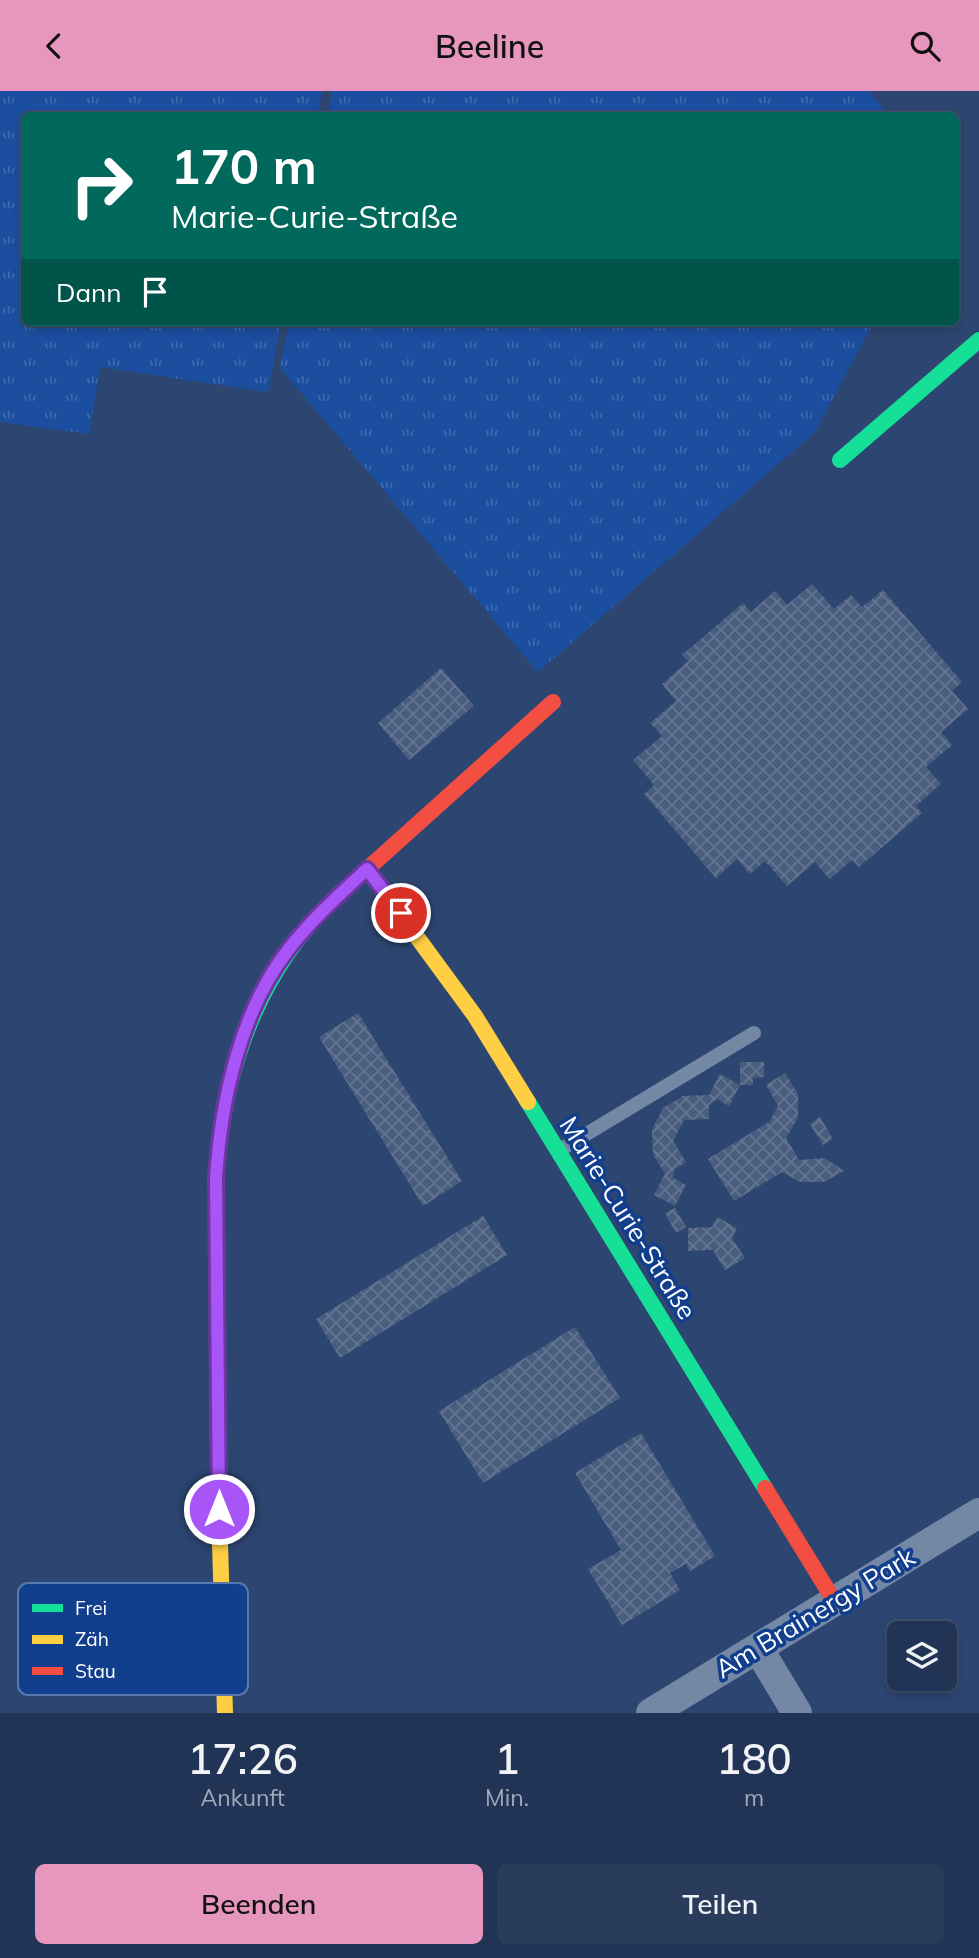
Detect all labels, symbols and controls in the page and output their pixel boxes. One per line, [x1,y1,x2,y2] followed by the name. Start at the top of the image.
[435,26,544,66] text: Beeline
[35,27,73,65] icon: back
[906,27,944,65] icon: search
[171,135,317,196] text: 170 m
[56,140,147,231] icon: right
[171,196,458,236] text: Marie-Curie-Straße
[136,273,174,311] icon: arrive
[56,276,122,309] text: Dann
[371,883,431,943] pin
[382,894,420,932] icon: arrive
[553,1110,704,1325] street label: Marie-Curie-Straße
[182,1472,256,1546] position arrow
[709,1540,921,1685] street label: Am Brainergy Park
[18,1583,248,1695] legend
[75,1596,107,1620] text: Frei
[887,1621,957,1691] map controls
[887,1621,957,1691] button: layers
[75,1627,109,1651] text: Zäh
[75,1659,116,1683] text: Stau
[187,1732,298,1785] text: 17:26
[494,1732,520,1785] text: 1
[716,1732,792,1785] text: 180
[200,1783,285,1812] text: Ankunft
[485,1783,529,1812] text: Min.
[744,1783,764,1812] text: m
[35,1864,483,1944] button: Beenden
[497,1864,944,1944] button: Teilen

